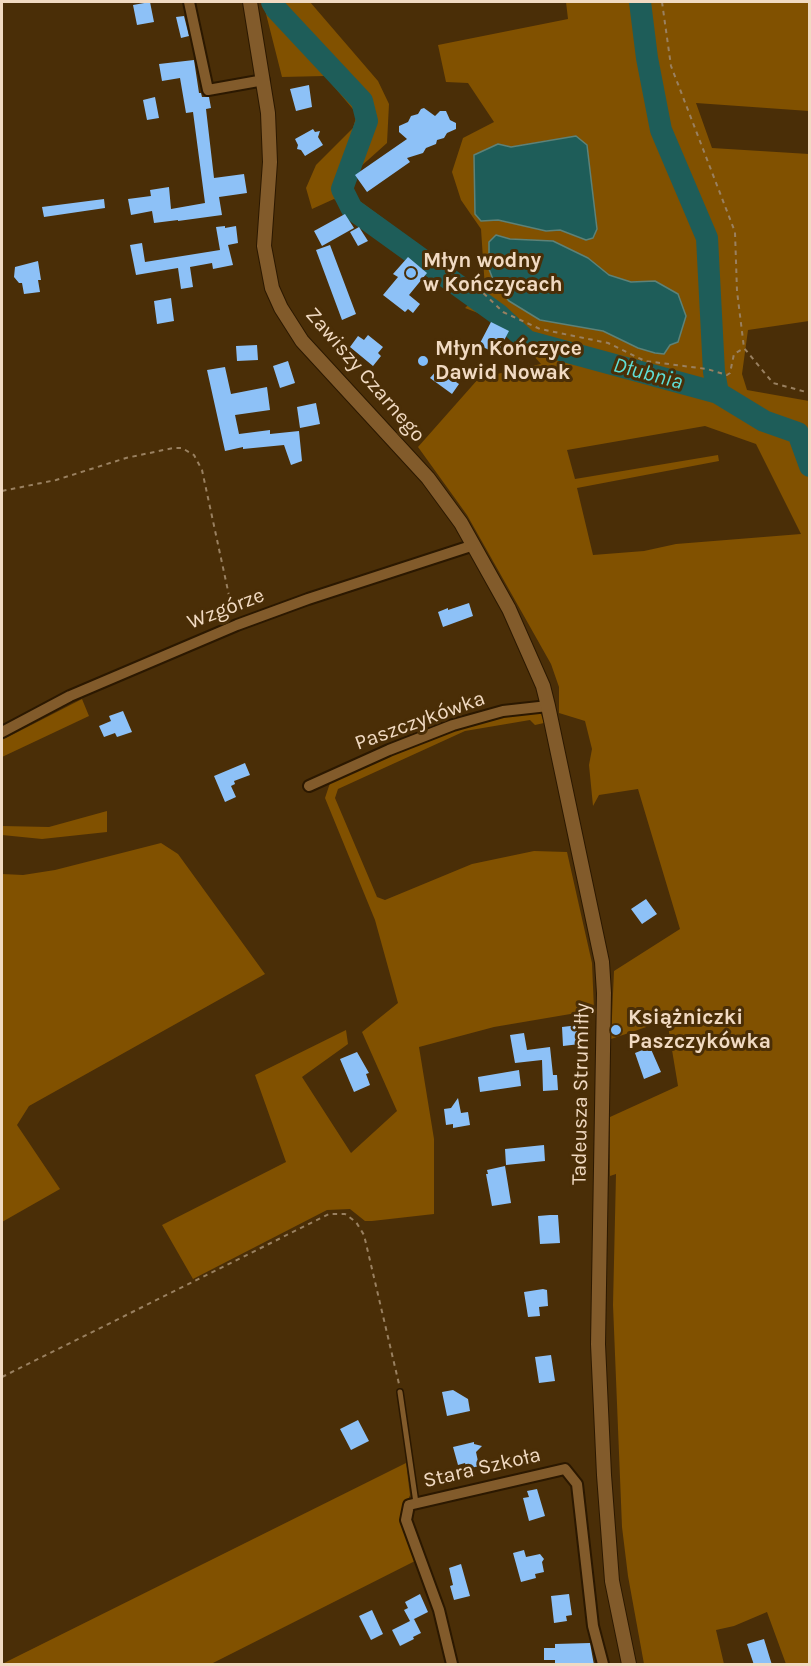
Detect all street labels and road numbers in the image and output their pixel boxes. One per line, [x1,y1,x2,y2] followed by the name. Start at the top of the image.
[300,303,430,447] street label: Zawiszy Czarnego
[184,583,268,635] street label: Wzgórze
[351,686,489,756] street label: Paszczykówka
[567,1003,595,1185] street label: Tadeusza Strumiłły
[421,1442,543,1494] street label: Stara Szkoła

